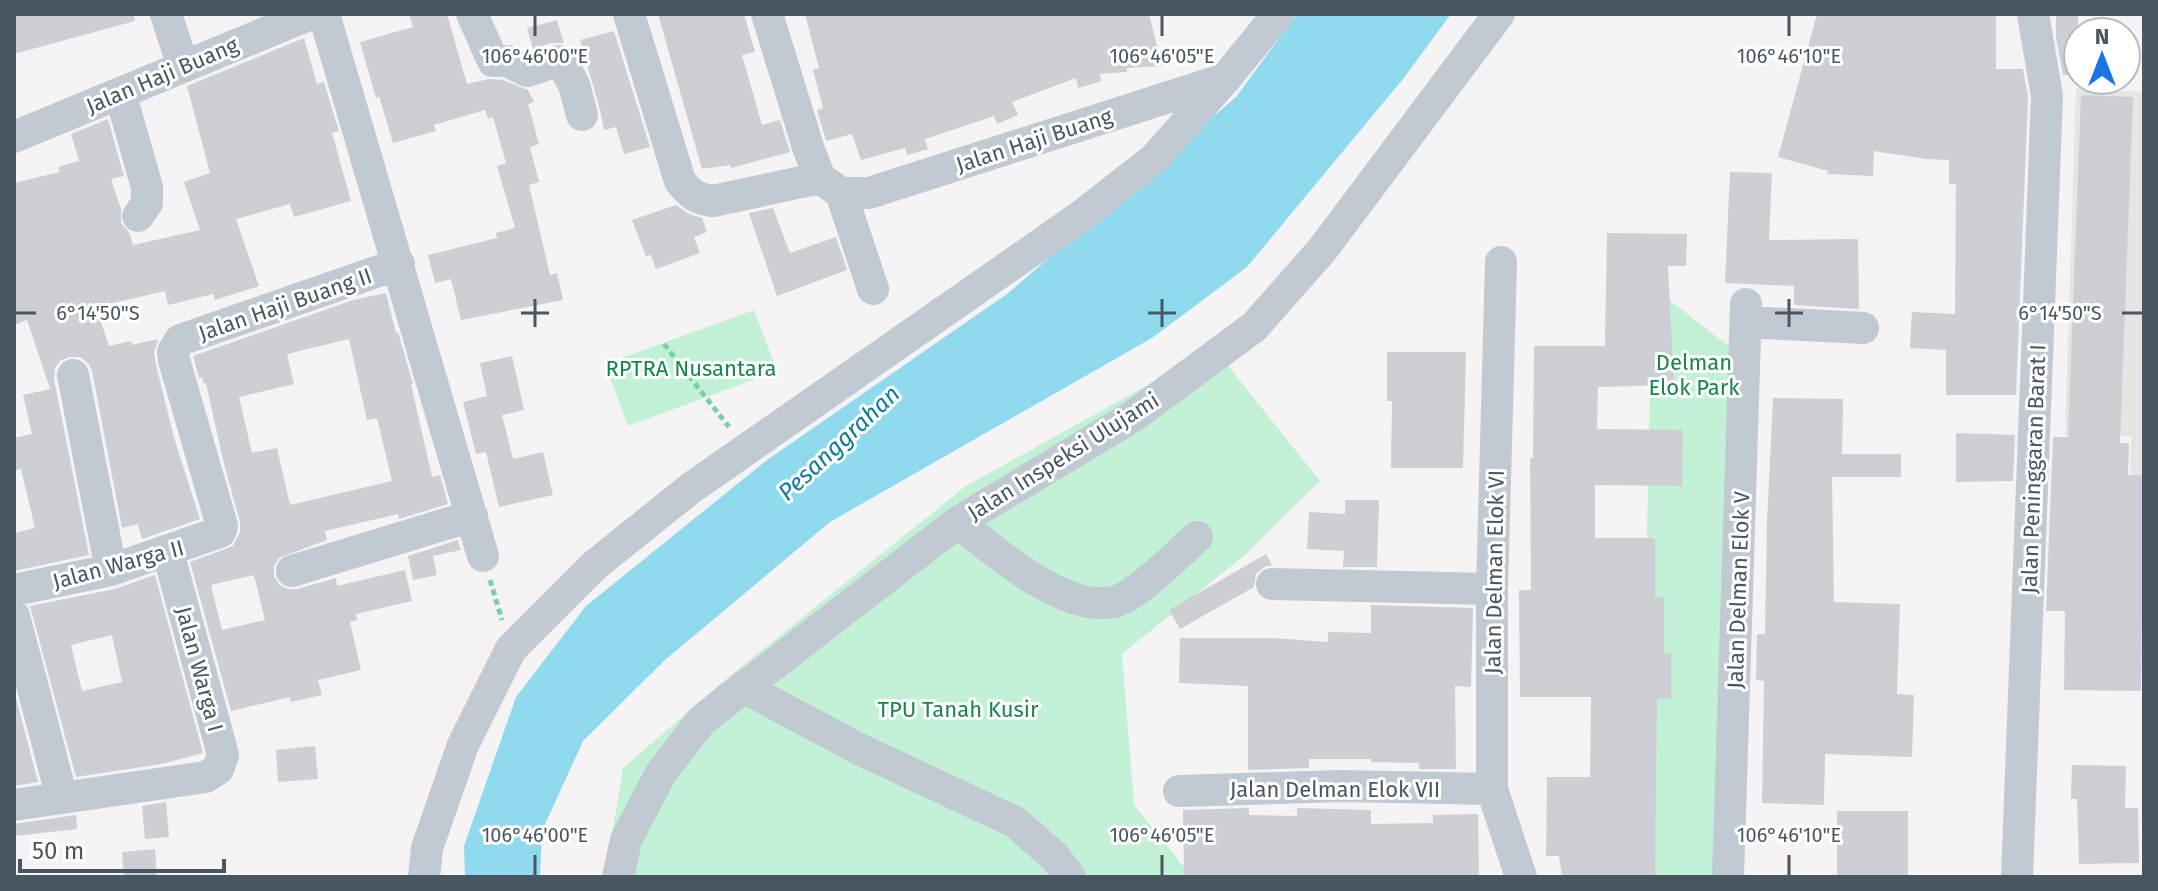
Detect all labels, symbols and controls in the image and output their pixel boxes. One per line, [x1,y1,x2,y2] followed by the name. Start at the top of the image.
[2062,16,2142,96] north arrow
[2095,23,2109,50] text: N
[82,31,243,120] street label: Jalan Haji Buang
[482,44,588,68] text: 106°46'00"E
[1109,44,1215,68] text: 106°46'05"E
[1737,44,1841,68] text: 106°46'10"E
[953,102,1116,178] street label: Jalan Haji Buang
[195,262,375,347] street label: Jalan Haji Buang II
[56,301,140,325] text: 6°14'50"S
[2018,301,2102,325] text: 6°14'50"S
[2016,344,2051,594] street label: Jalan Peninggaran Barat I
[1648,349,1740,401] park label: Delman Elok Park
[606,355,776,382] park label: RPTRA Nusantara
[773,380,905,506] water label: Pesanggrahan
[963,387,1164,526] street label: Jalan Inspeksi Ulujami
[1479,470,1510,674] street label: Jalan Delman Elok VI
[1722,490,1755,689] street label: Jalan Delman Elok V
[49,534,187,595] street label: Jalan Warga II
[170,604,229,735] street label: Jalan Warga I
[878,696,1039,723] park label: TPU Tanah Kusir
[1230,776,1440,803] street label: Jalan Delman Elok VII
[20,823,224,873] scale bar
[482,823,588,847] text: 106°46'00"E
[1109,823,1215,847] text: 106°46'05"E
[1737,823,1841,847] text: 106°46'10"E
[32,837,84,865] text: 50 m

